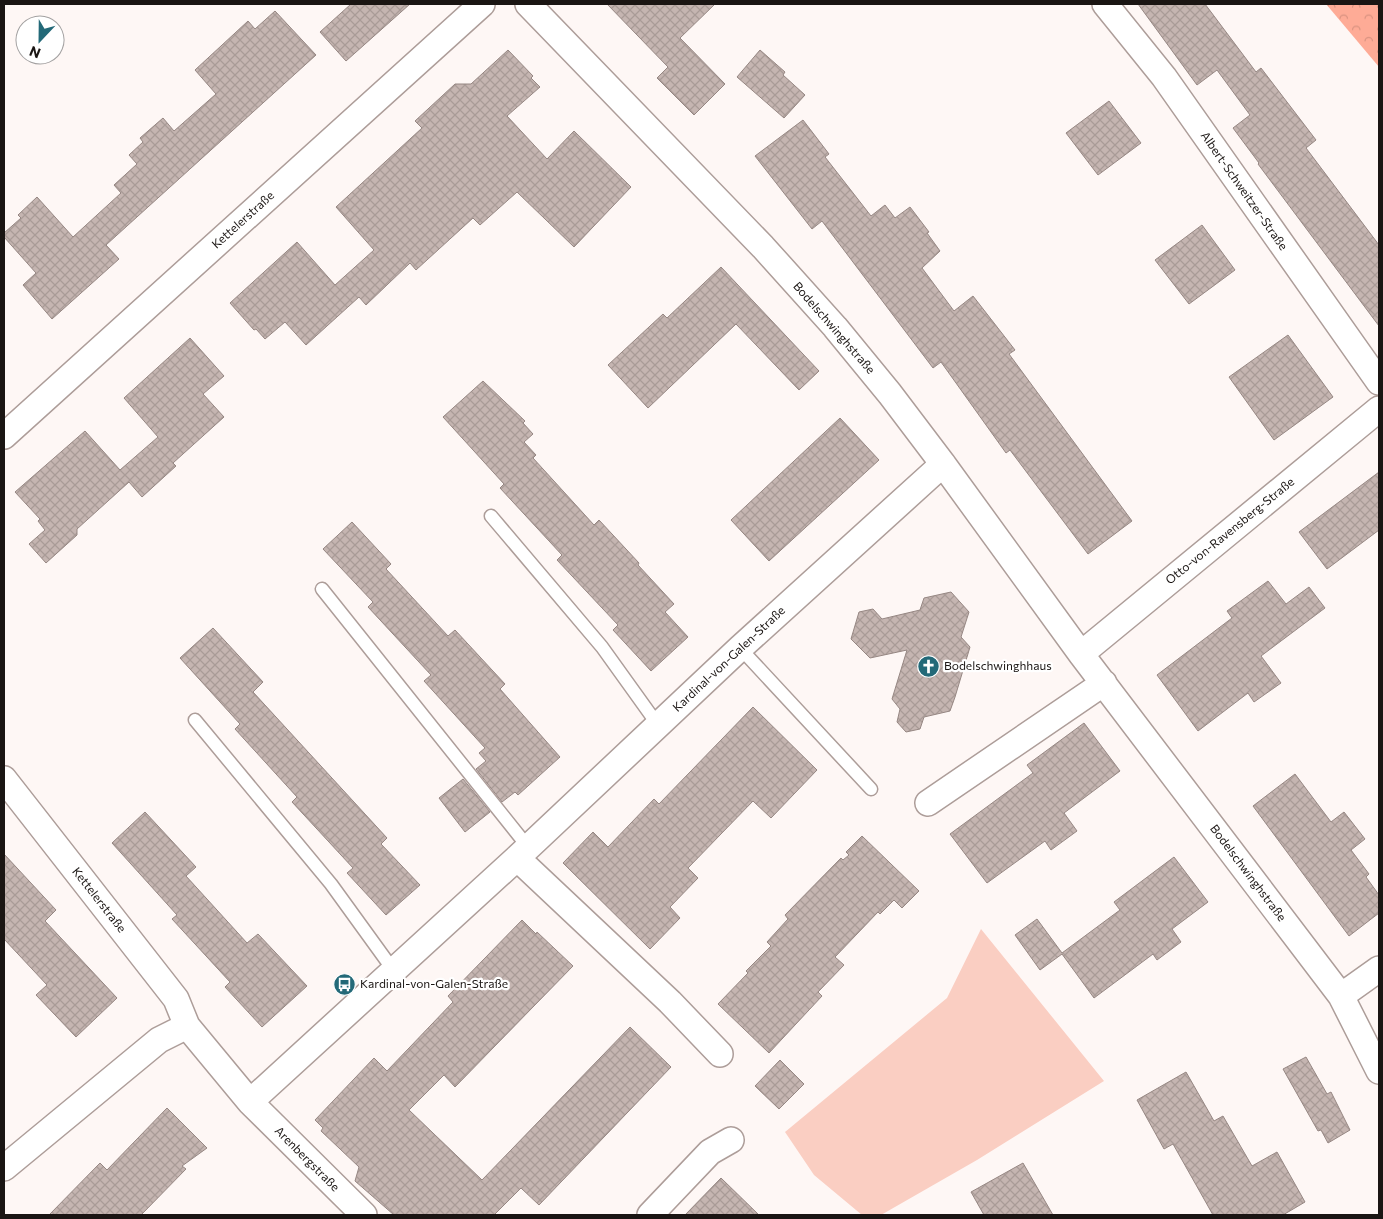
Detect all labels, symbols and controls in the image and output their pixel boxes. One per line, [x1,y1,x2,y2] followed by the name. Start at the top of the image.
[15,15,65,65] north arrow
[27,43,43,62] text: N
[1199,128,1291,252] street label: Albert-Schweitzer-Straße
[208,188,276,251] street label: Kettelerstraße
[791,279,878,376] street label: Bodelschwinghstraße
[1162,474,1297,586] street label: Otto-von-Ravensberg-Straße
[669,603,787,714] street label: Kardinal-von-Galen-Straße
[916,654,940,678] church icon: Bodelschwinghhaus
[944,658,1052,672] place label: Bodelschwinghhaus
[1208,821,1290,923] street label: Bodelschwinghstraße
[70,864,130,935] street label: Kettelerstraße
[332,972,356,996] bus stop icon: Kardinal-von-Galen-Straße
[360,976,508,990] place label: Kardinal-von-Galen-Straße
[272,1123,343,1194] street label: Arenbergstraße

